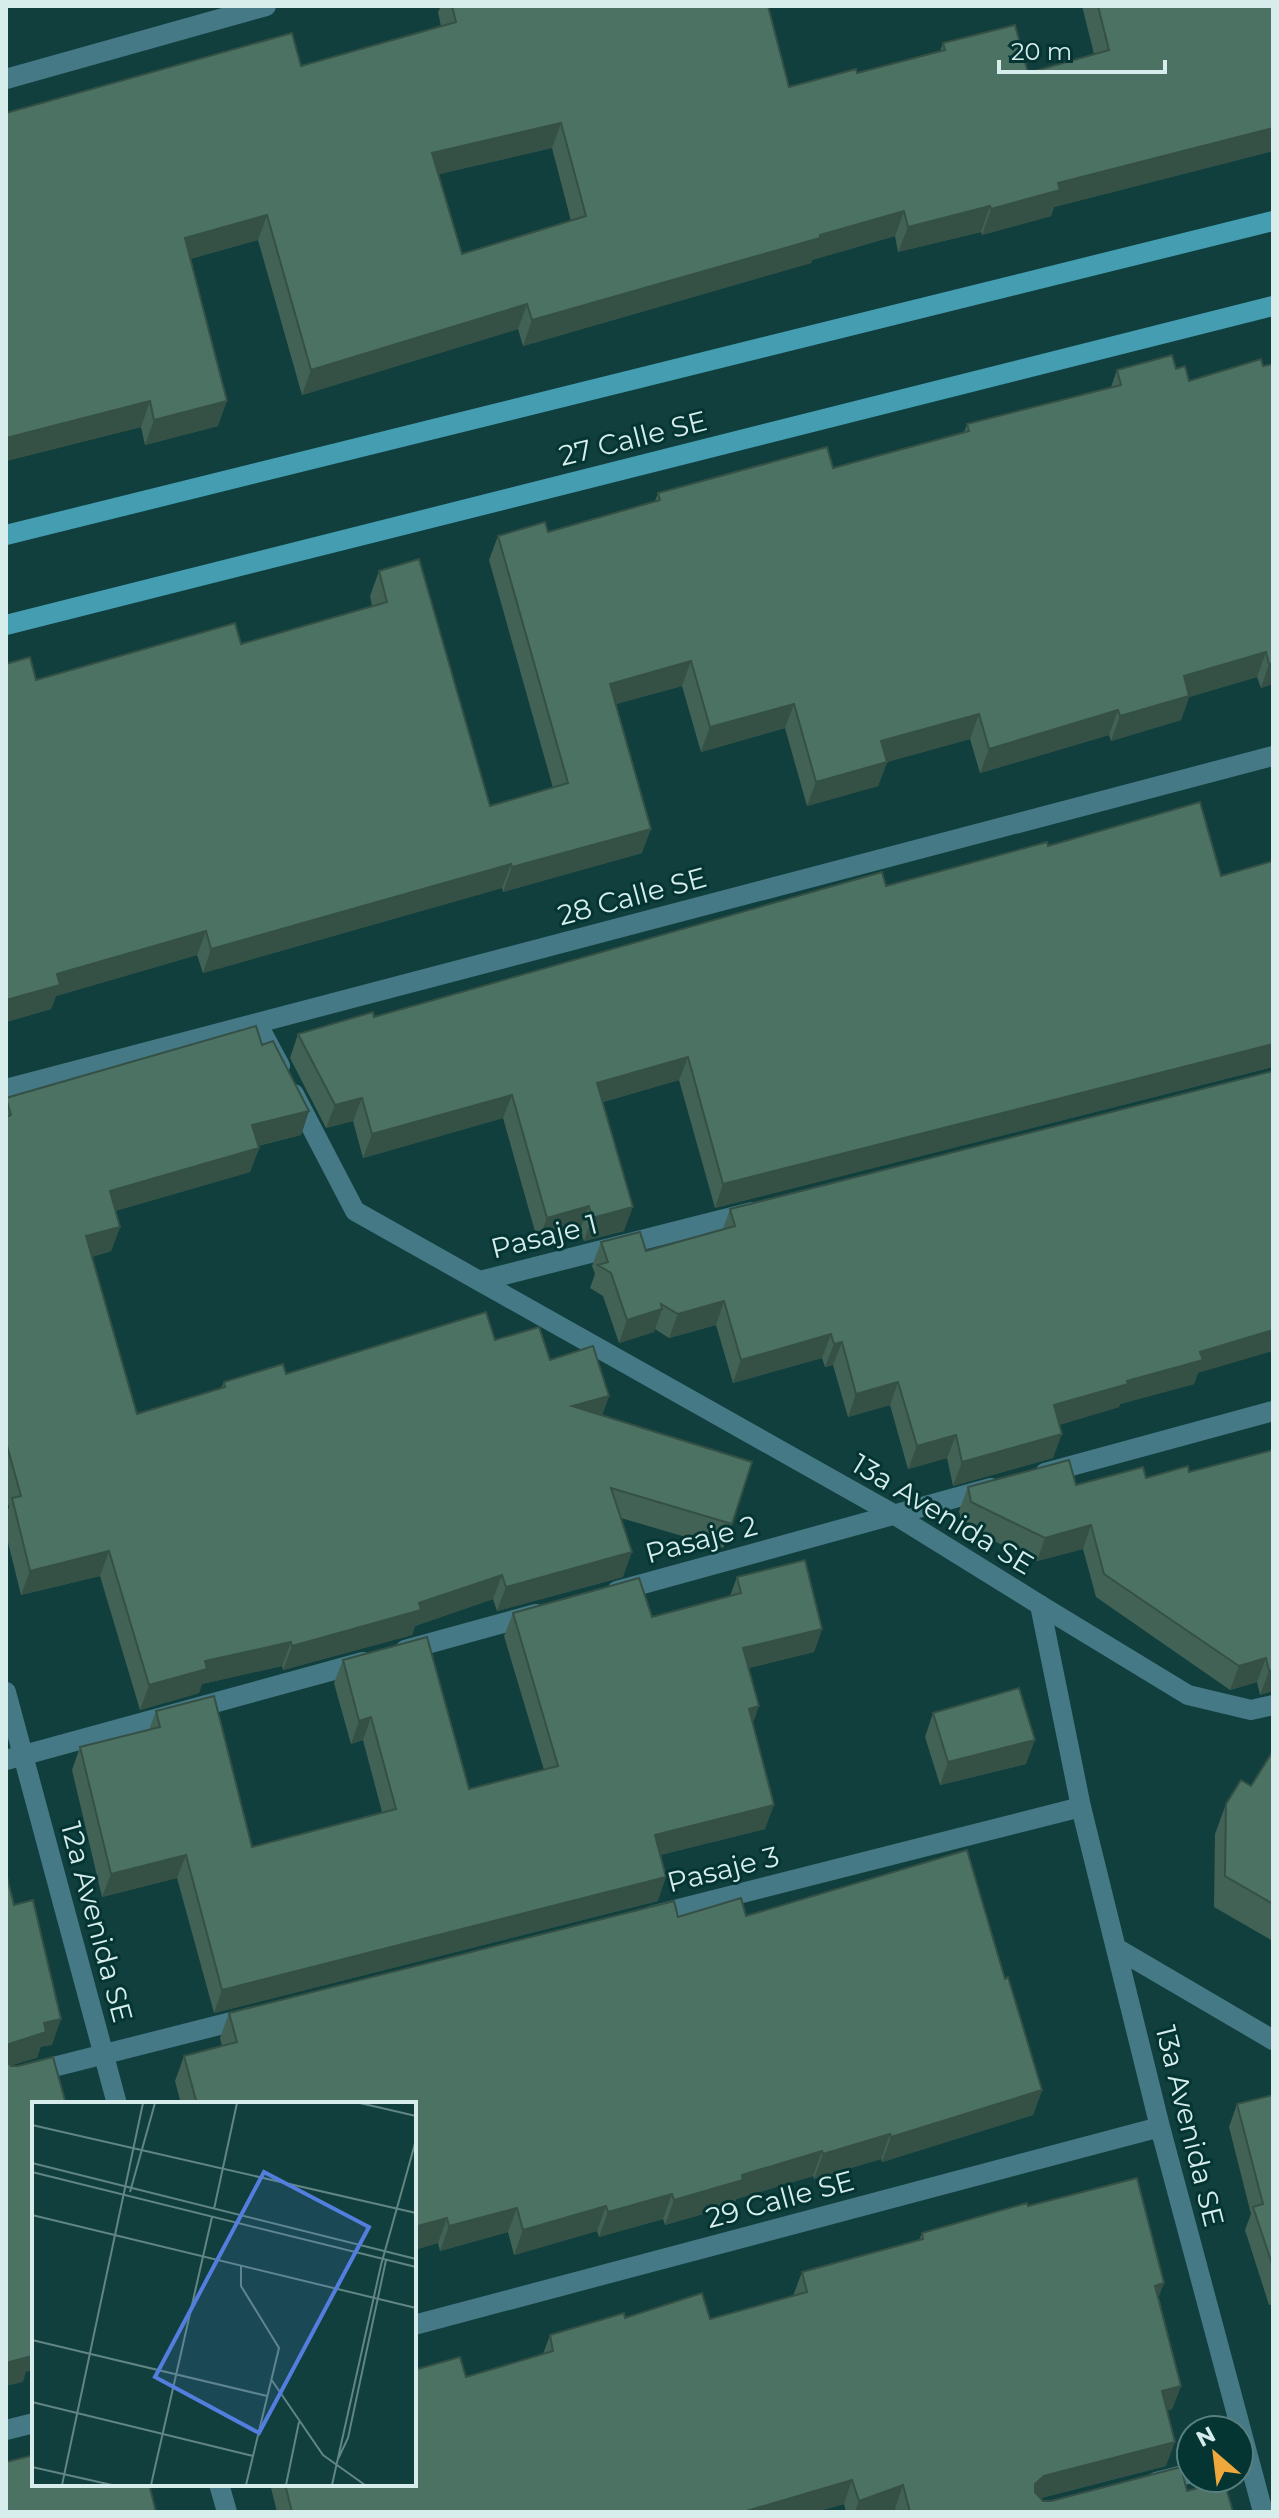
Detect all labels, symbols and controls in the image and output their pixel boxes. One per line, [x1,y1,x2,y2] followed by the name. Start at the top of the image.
[999,24,1165,74] scale bar
[1011,37,1072,66] text: 20 m
[556,403,710,473] street label: 27 Calle SE
[554,860,710,932] street label: 28 Calle SE
[487,1206,601,1266] street label: Pasaje 1
[846,1446,1040,1582] street label: 13a Avenida SE
[641,1508,761,1570] street label: Pasaje 2
[54,1818,140,2026] street label: 12a Avenida SE
[664,1839,782,1899] street label: Pasaje 3
[1149,2022,1231,2230] street label: 13a Avenida SE
[32,2102,416,2486] inset map
[702,2163,858,2235] street label: 29 Calle SE
[1175,2414,1255,2494] north arrow
[1192,2421,1220,2453] text: N

